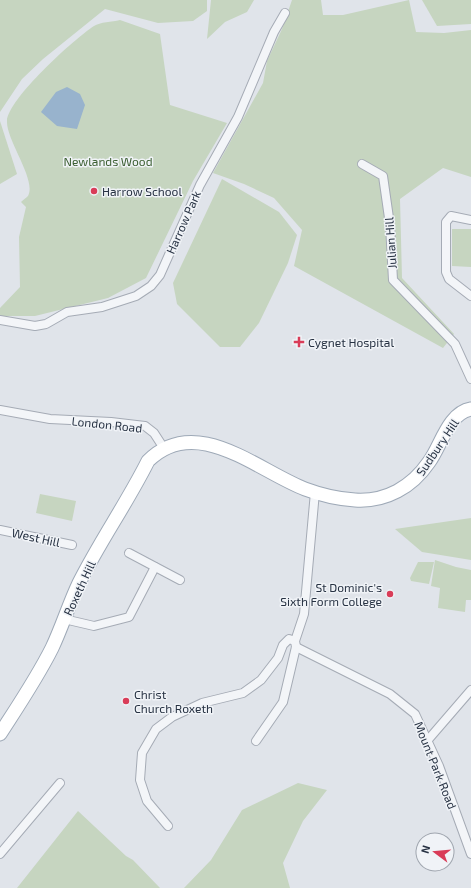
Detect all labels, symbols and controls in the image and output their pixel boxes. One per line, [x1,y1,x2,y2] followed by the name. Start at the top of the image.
[63,154,153,168] park label: Newlands Wood
[102,184,182,198] place label: Harrow School
[89,186,99,196] marker: Harrow School
[163,188,203,256] street label: Harrow Park
[381,216,399,269] street label: Julian Hill
[308,335,394,349] place label: Cygnet Hospital
[293,336,305,348] marker: Cygnet Hospital
[71,413,143,435] street label: London Road
[413,415,461,478] street label: Sudbury Hill
[11,525,62,549] street label: West Hill
[60,558,98,618] street label: Roxeth Hill
[280,580,382,608] place label: St Dominic's Sixth Form College
[385,589,395,599] marker: St Dominic's Sixth Form College
[134,687,213,715] place label: Christ Church Roxeth
[121,696,131,706] marker: Christ Church Roxeth
[412,719,460,811] street label: Mount Park Road
[415,832,455,872] north arrow
[418,843,432,855] text: N

